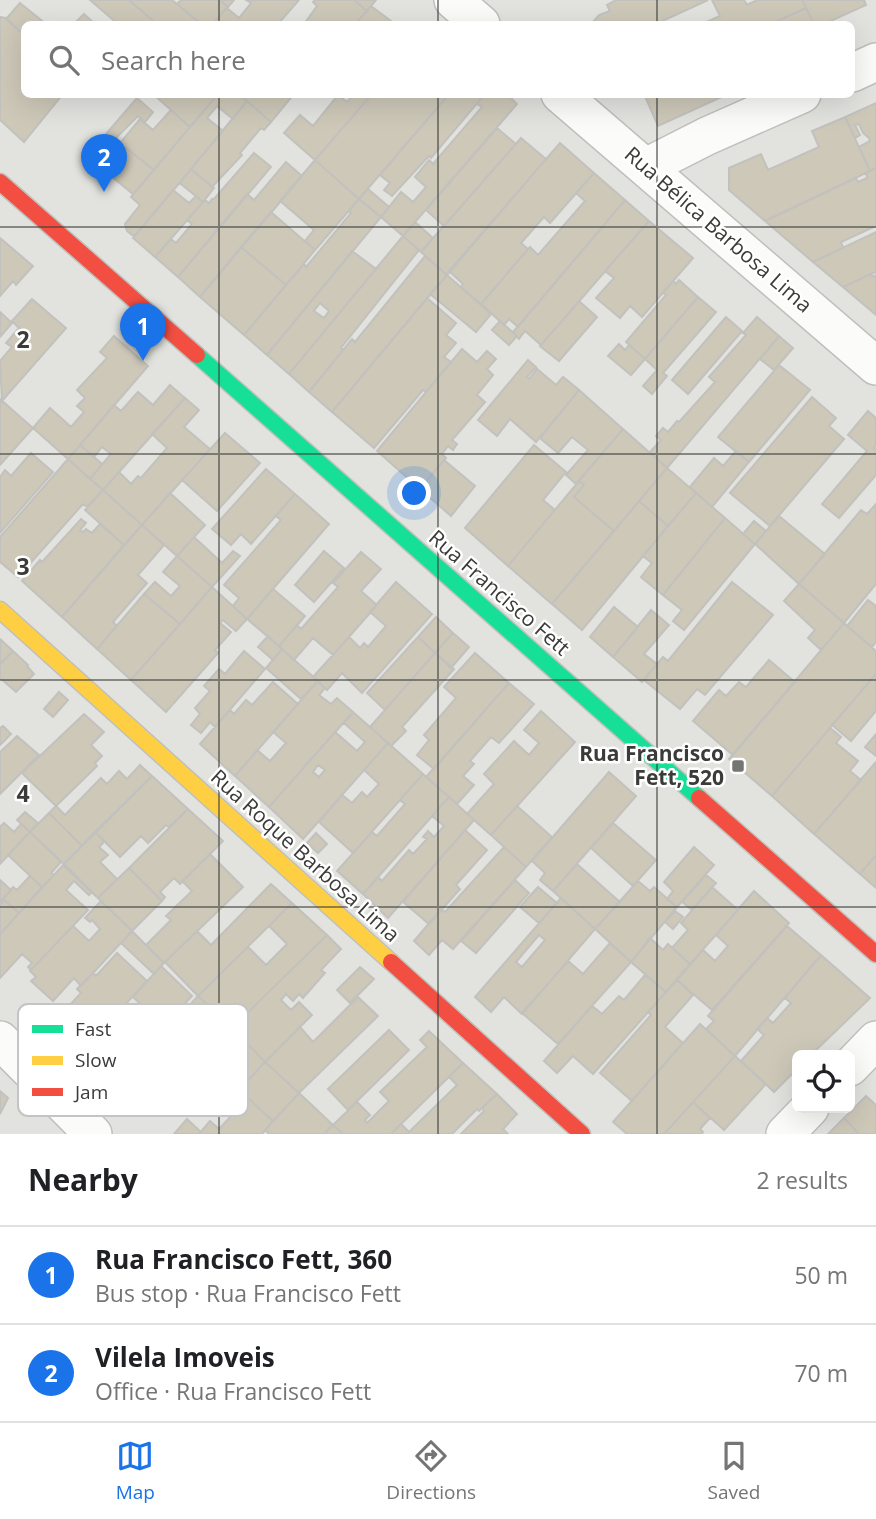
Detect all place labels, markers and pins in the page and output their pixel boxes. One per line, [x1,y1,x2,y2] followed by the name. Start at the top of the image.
[81,134,127,192] pin: 2
[120,303,166,361] pin: 1
[579,739,724,791] place label: Rua Francisco Fett, 520
[730,758,746,774] marker: Rua Francisco Fett, 520

